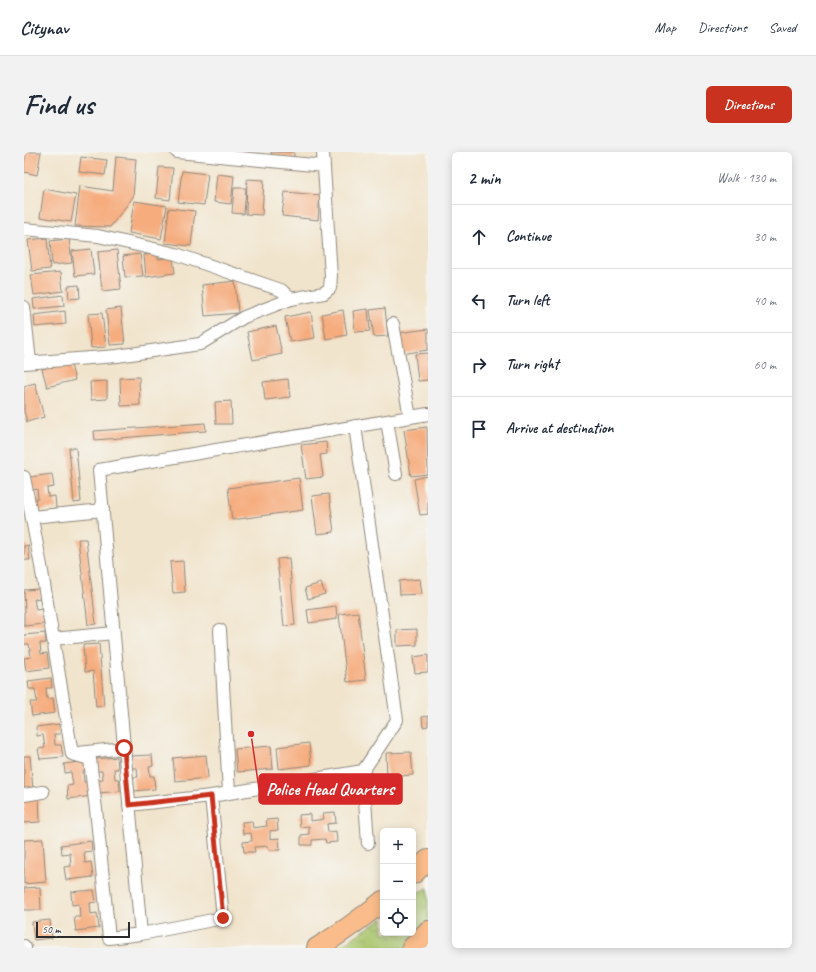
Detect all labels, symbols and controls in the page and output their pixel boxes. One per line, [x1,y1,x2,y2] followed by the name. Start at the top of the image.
[20,16,68,40] text: Citynav
[655,19,676,36] text: Map
[698,19,747,36] text: Directions
[769,19,796,36] text: Saved
[706,86,792,123] button: Directions
[24,87,94,122] text: Find us
[468,168,501,189] text: 2 min
[717,170,776,186] text: Walk · 130 m
[468,226,490,248] icon: ahead
[506,227,551,246] text: Continue
[754,229,776,245] text: 30 m
[468,290,490,312] icon: left
[506,291,549,310] text: Turn left
[754,293,776,309] text: 40 m
[468,354,490,376] icon: right
[506,355,559,374] text: Turn right
[754,357,776,373] text: 60 m
[468,418,490,440] icon: arrive
[506,419,613,438] text: Arrive at destination
[115,739,133,757] route start
[259,774,402,804] callout: Police Head Quarters
[266,778,396,800] text: Police Head Quarters
[380,828,416,936] map controls
[380,828,416,864] button: +
[380,864,416,900] button: −
[380,900,416,936] button: locate
[214,909,232,927] route end
[36,920,130,939] scale bar
[42,922,61,936] text: 50 m

